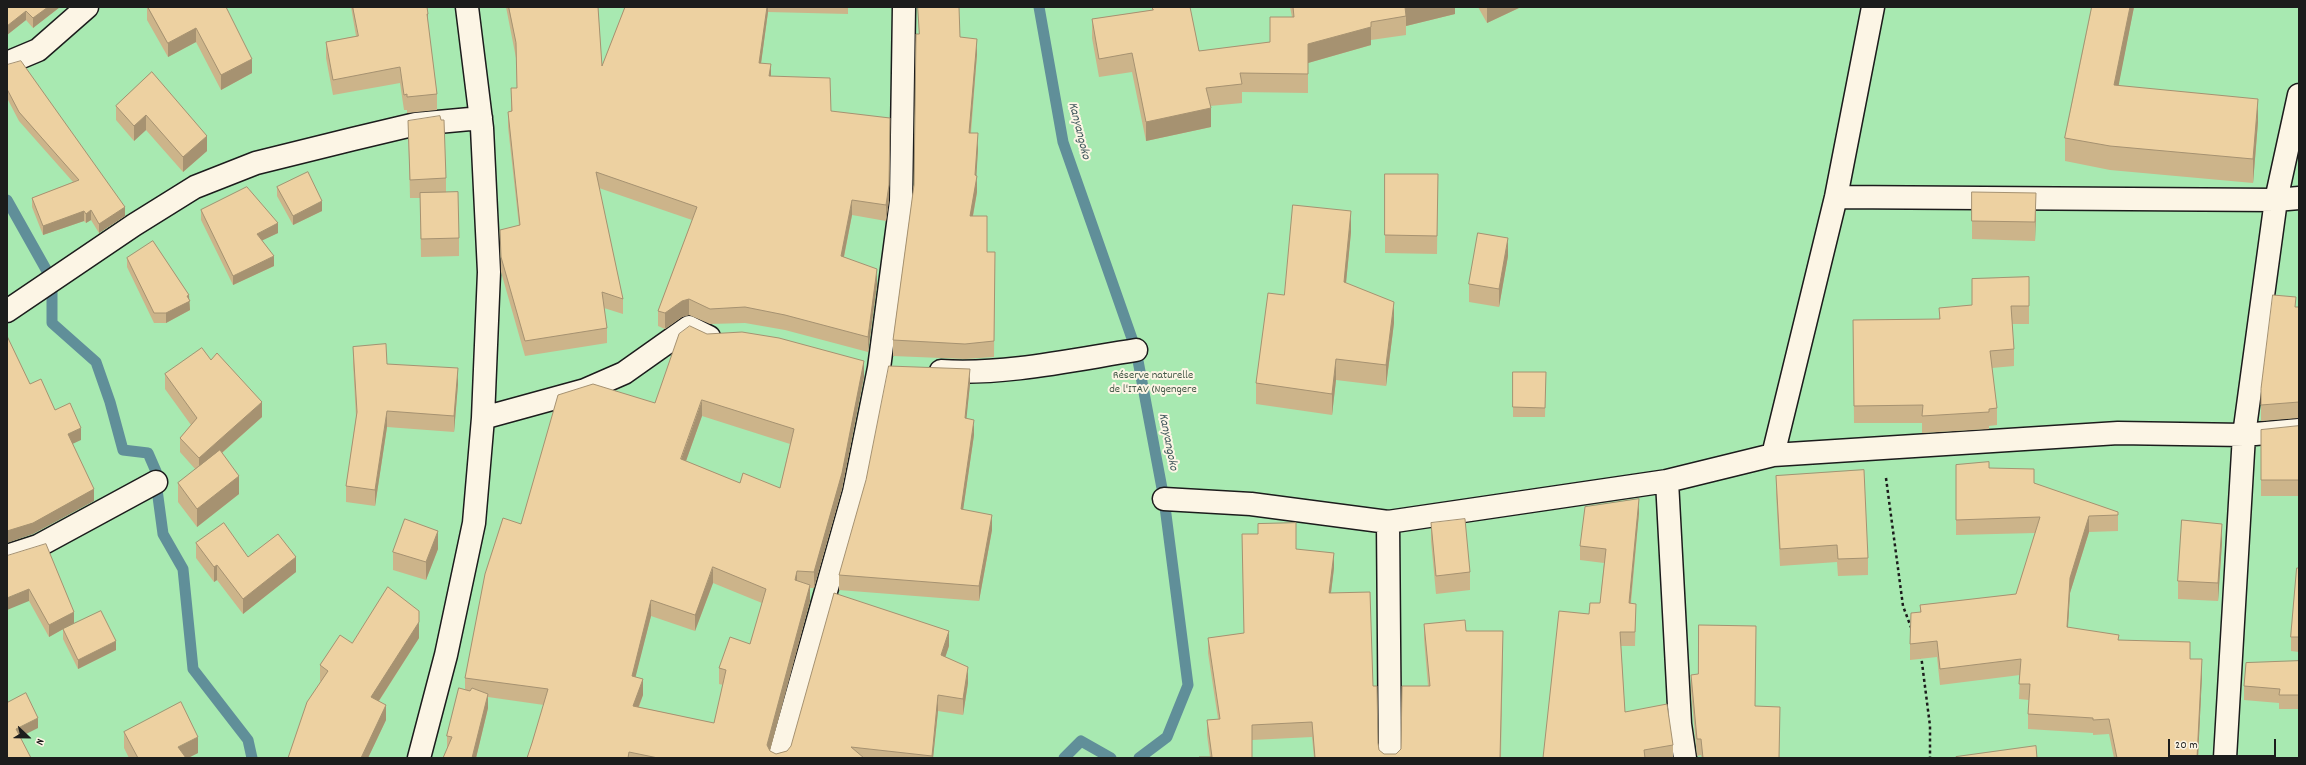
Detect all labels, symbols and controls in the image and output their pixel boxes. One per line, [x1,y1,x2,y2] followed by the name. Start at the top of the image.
[1063,101,1093,161] water label: Kanyangoko
[1109,369,1197,397] park label: Réserve naturelle de l'ITAV (Ngengere
[1154,412,1180,472] water label: Kanyangoko
[8,717,48,757] north arrow
[2170,731,2278,757] scale bar
[31,736,48,747] text: N
[2175,737,2198,754] text: 20 m

